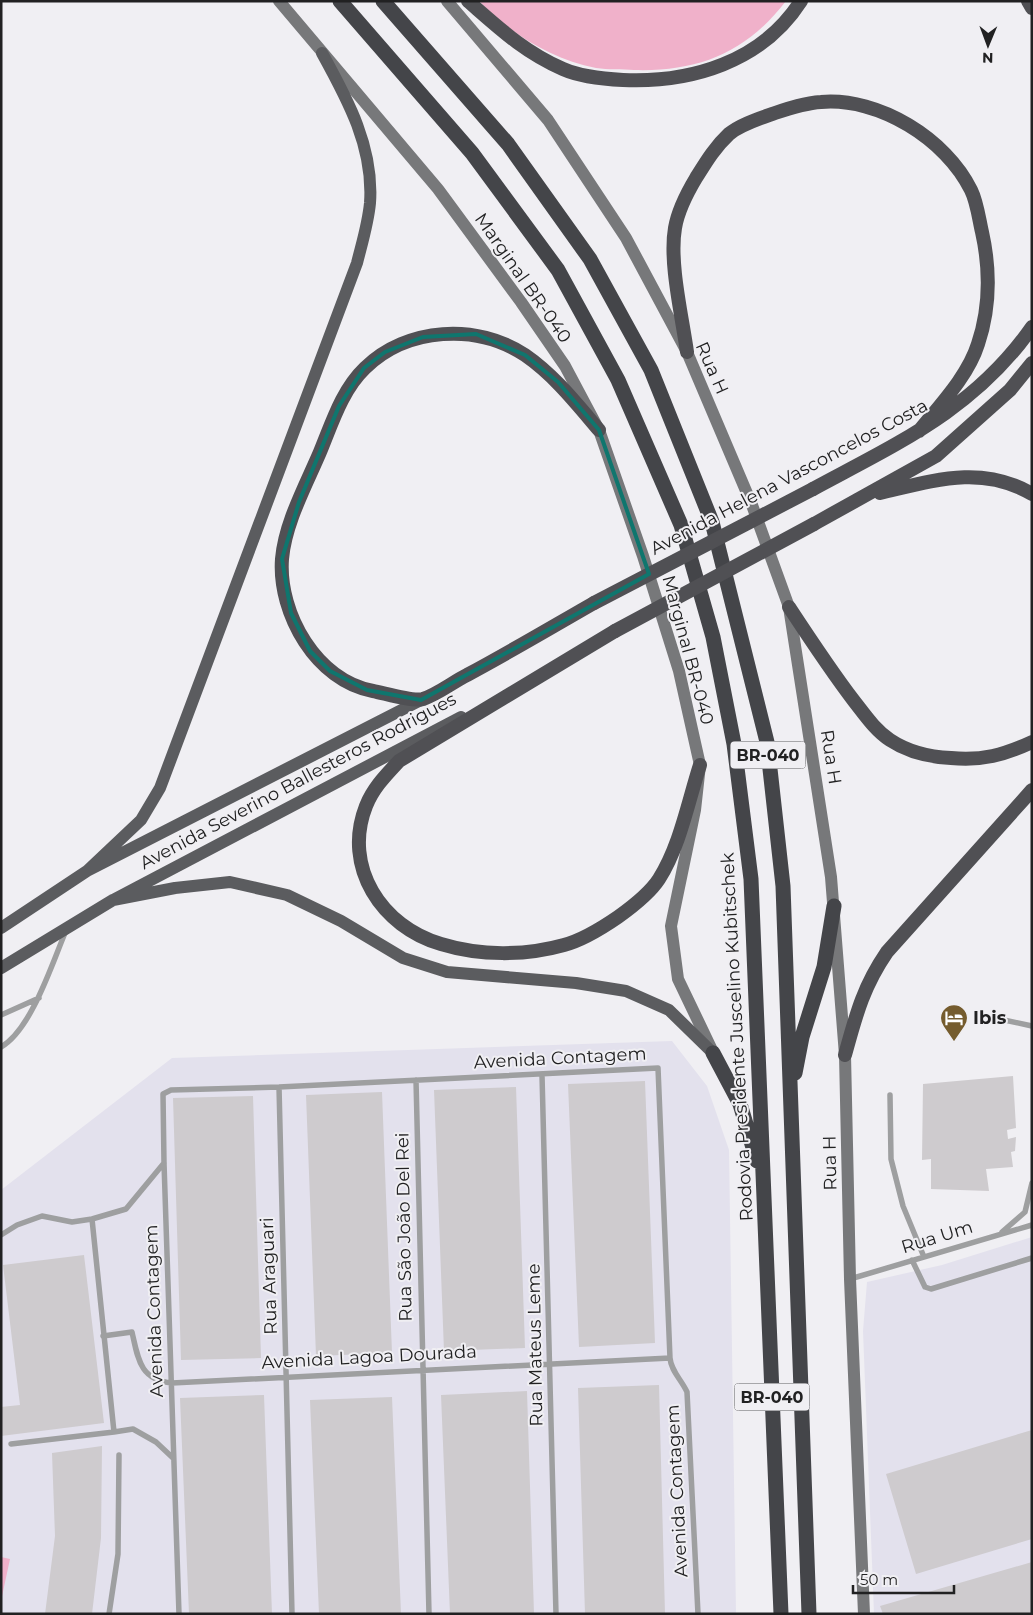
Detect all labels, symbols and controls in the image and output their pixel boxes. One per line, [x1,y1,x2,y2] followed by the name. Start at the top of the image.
[963,20,1013,70] north arrow
[982,49,994,67] text: N
[470,209,576,347] street label: Marginal BR-040
[691,338,733,398] street label: Rua H
[647,394,931,560] street label: Avenida Helena Vasconcelos Costa
[657,573,719,727] street label: Marginal BR-040
[136,688,460,874] street label: Avenida Severino Ballesteros Rodrigues
[816,728,846,786] street label: Rua H
[730,742,806,768] road number: BR-040
[716,852,758,1222] street label: Rodovia Presidente Juscelino Kubitschek
[939,1003,969,1042] hotel icon: Ibis
[973,1007,1007,1029] place label: Ibis
[473,1042,647,1074] street label: Avenida Contagem
[391,1132,417,1322] street label: Rua São João Del Rei
[819,1135,841,1191] street label: Rua H
[898,1216,976,1258] street label: Rua Um
[256,1217,282,1335] street label: Rua Araguari
[140,1224,168,1398] street label: Avenida Contagem
[523,1263,547,1427] street label: Rua Mateus Leme
[261,1340,477,1374] street label: Avenida Lagoa Dourada
[734,1384,810,1410] road number: BR-040
[661,1404,693,1578] street label: Avenida Contagem
[853,1562,954,1594] scale bar
[860,1570,898,1589] text: 50 m

